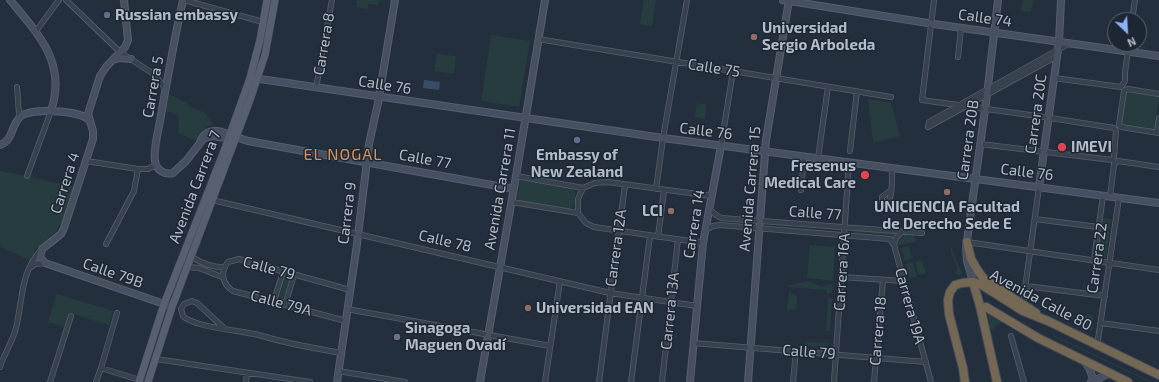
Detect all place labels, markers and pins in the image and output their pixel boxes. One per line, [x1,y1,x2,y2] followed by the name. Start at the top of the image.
[115,6,238,24] place label: Russian embassy
[102,10,112,20] marker: Russian embassy
[762,19,875,54] place label: Universidad Sergio Arboleda
[749,32,759,42] marker: Universidad Sergio Arboleda
[572,135,582,145] marker: Embassy of New Zealand
[1071,138,1112,156] place label: IMEVI
[1056,141,1068,153] marker: IMEVI
[531,146,623,181] place label: Embassy of New Zealand
[764,157,856,192] place label: Fresenus Medical Care
[859,169,871,181] marker: Fresenus Medical Care
[942,187,952,197] marker: UNICIENCIA Facultad de Derecho Sede E
[874,198,1020,233] place label: UNICIENCIA Facultad de Derecho Sede E
[642,202,663,220] place label: LCI
[666,206,676,216] marker: LCI
[536,299,654,317] place label: Universidad EAN
[523,303,533,313] marker: Universidad EAN
[405,319,506,354] place label: Sinagoga Maguen Ovadí
[392,332,402,342] marker: Sinagoga Maguen Ovadí

